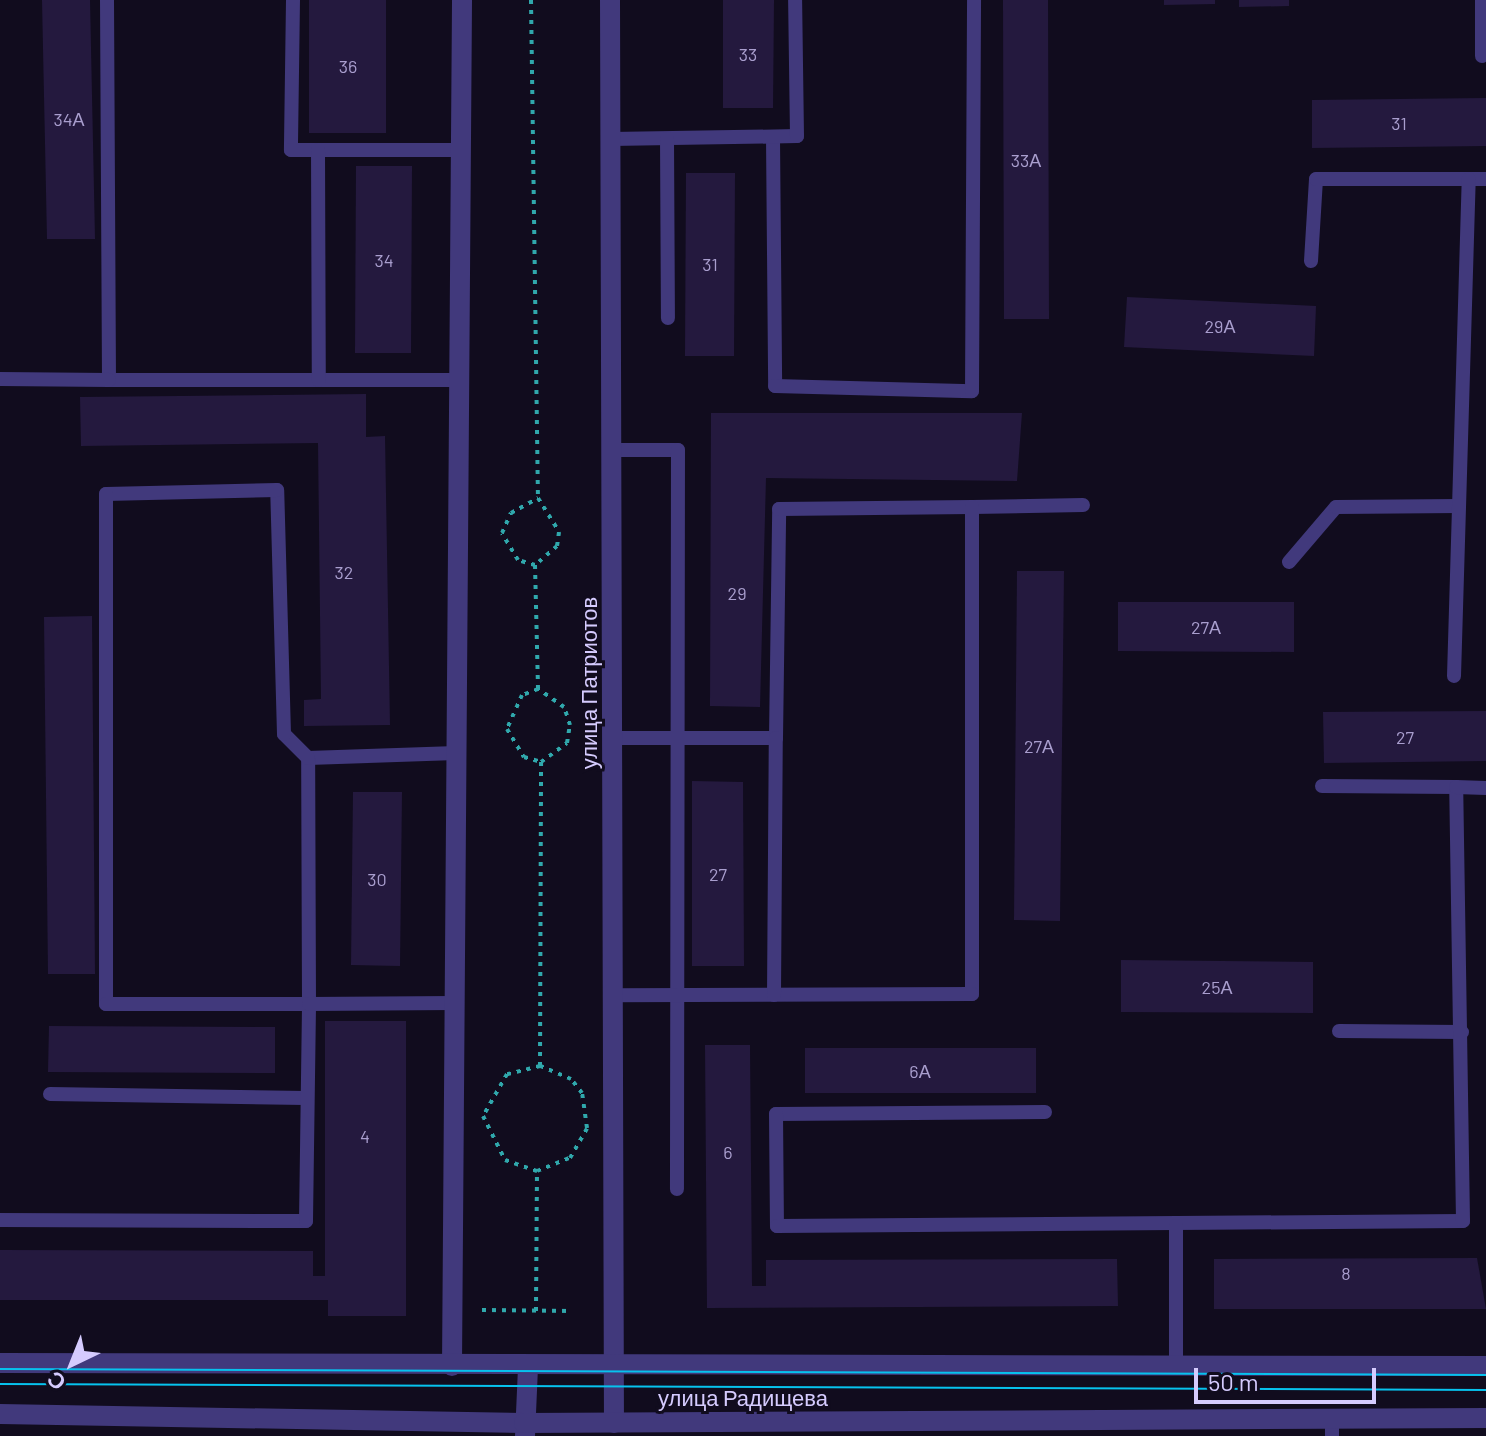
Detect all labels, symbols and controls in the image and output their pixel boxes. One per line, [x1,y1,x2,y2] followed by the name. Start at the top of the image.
[739,43,757,65] house number: 33
[339,55,357,77] house number: 36
[53,108,85,130] house number: 34А
[1391,112,1407,134] house number: 31
[1011,149,1041,171] house number: 33А
[374,249,394,271] house number: 34
[702,253,718,275] house number: 31
[1204,315,1236,337] house number: 29А
[335,561,353,583] house number: 32
[727,582,747,604] house number: 29
[576,597,602,769] street label: улица Патриотов
[1191,616,1221,638] house number: 27А
[1396,726,1414,748] house number: 27
[1024,735,1054,757] house number: 27А
[709,863,727,885] house number: 27
[367,868,387,890] house number: 30
[1202,976,1232,998] house number: 25А
[909,1060,931,1082] house number: 6А
[360,1125,370,1147] house number: 4
[723,1141,733,1163] house number: 6
[1341,1262,1351,1284] house number: 8
[32,1324,112,1404] north arrow
[1198,1352,1380,1402] scale bar
[41,1367,70,1396] text: С
[1208,1367,1259,1396] text: 50 m
[658,1385,828,1411] street label: улица Радищева

